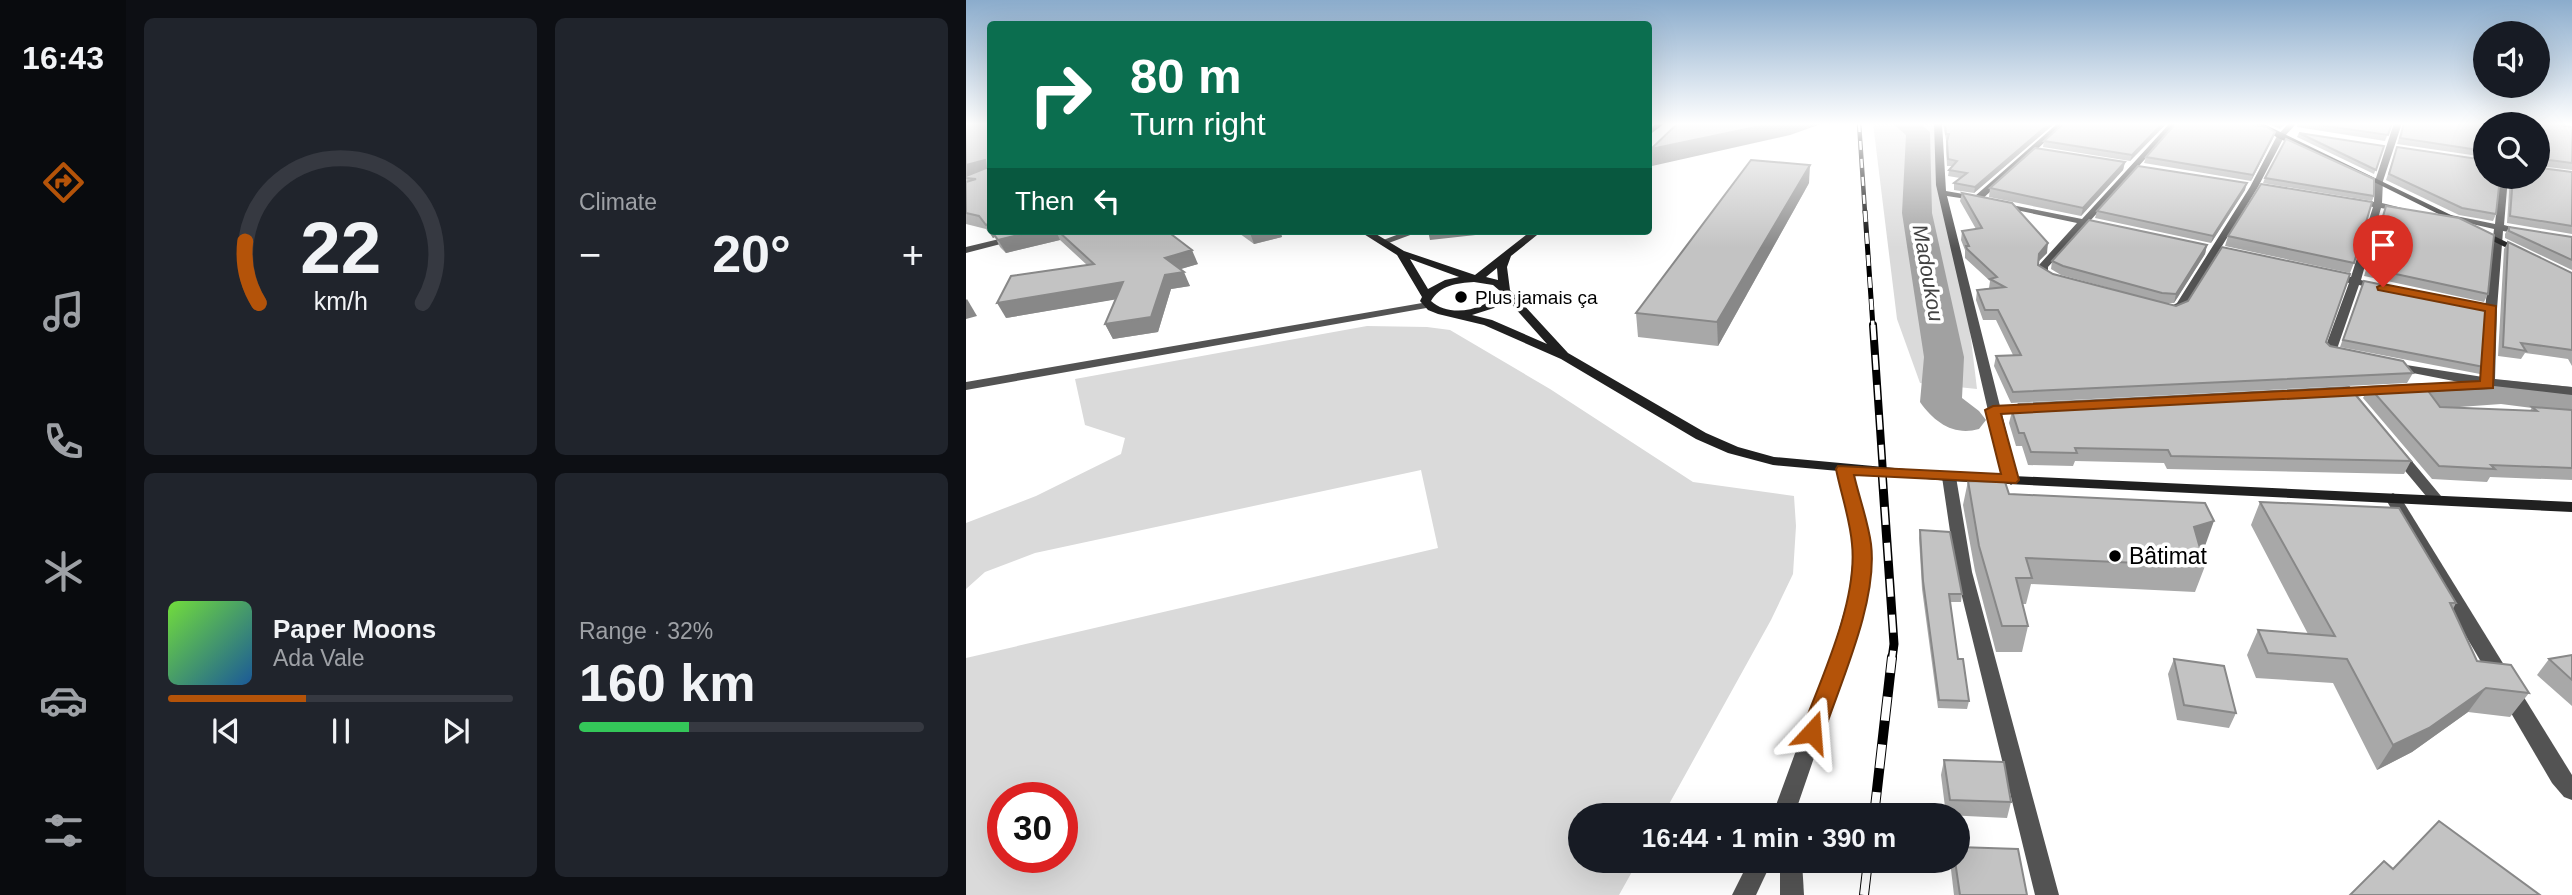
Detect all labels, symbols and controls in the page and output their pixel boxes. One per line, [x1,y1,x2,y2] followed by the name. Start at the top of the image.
[2473,21,2550,189] map controls
[2473,21,2550,98] button: sound
[22,40,104,76] text: 16:43
[1015,49,1106,140] icon: right
[1130,49,1242,103] text: 80 m
[1130,106,1266,142] text: Turn right
[2473,112,2550,189] button: search
[39,158,88,207] icon: directions
[1088,182,1126,220] icon: left
[1015,186,1074,216] text: Then
[579,189,657,215] text: Climate
[300,207,381,288] text: 22
[2353,215,2413,287] pin
[1909,223,1948,324] water label: Madoukou
[712,225,791,283] text: 20°
[2364,226,2402,264] icon: arrive
[579,234,601,276] text: −
[902,234,924,276] text: +
[313,286,368,314] text: km/h
[39,287,88,336] icon: music
[1475,287,1598,308] place label: Plus jamais ça
[1453,289,1469,305] marker: Plus jamais ça
[39,417,88,466] icon: phone
[2129,543,2208,569] place label: Bâtimat
[39,547,88,596] icon: climate
[2107,548,2123,564] marker: Bâtimat
[273,614,436,644] text: Paper Moons
[579,618,713,644] text: Range · 32%
[273,645,365,671] text: Ada Vale
[579,654,755,712] text: 160 km
[39,676,88,725] icon: car
[1775,695,1849,769] position arrow
[207,712,245,750] icon: previous
[322,712,360,750] icon: pause
[437,712,475,750] icon: next
[987,782,1078,873] speed limit sign: 30
[39,806,88,855] icon: filters
[1642,823,1896,853] text: 16:44 · 1 min · 390 m

